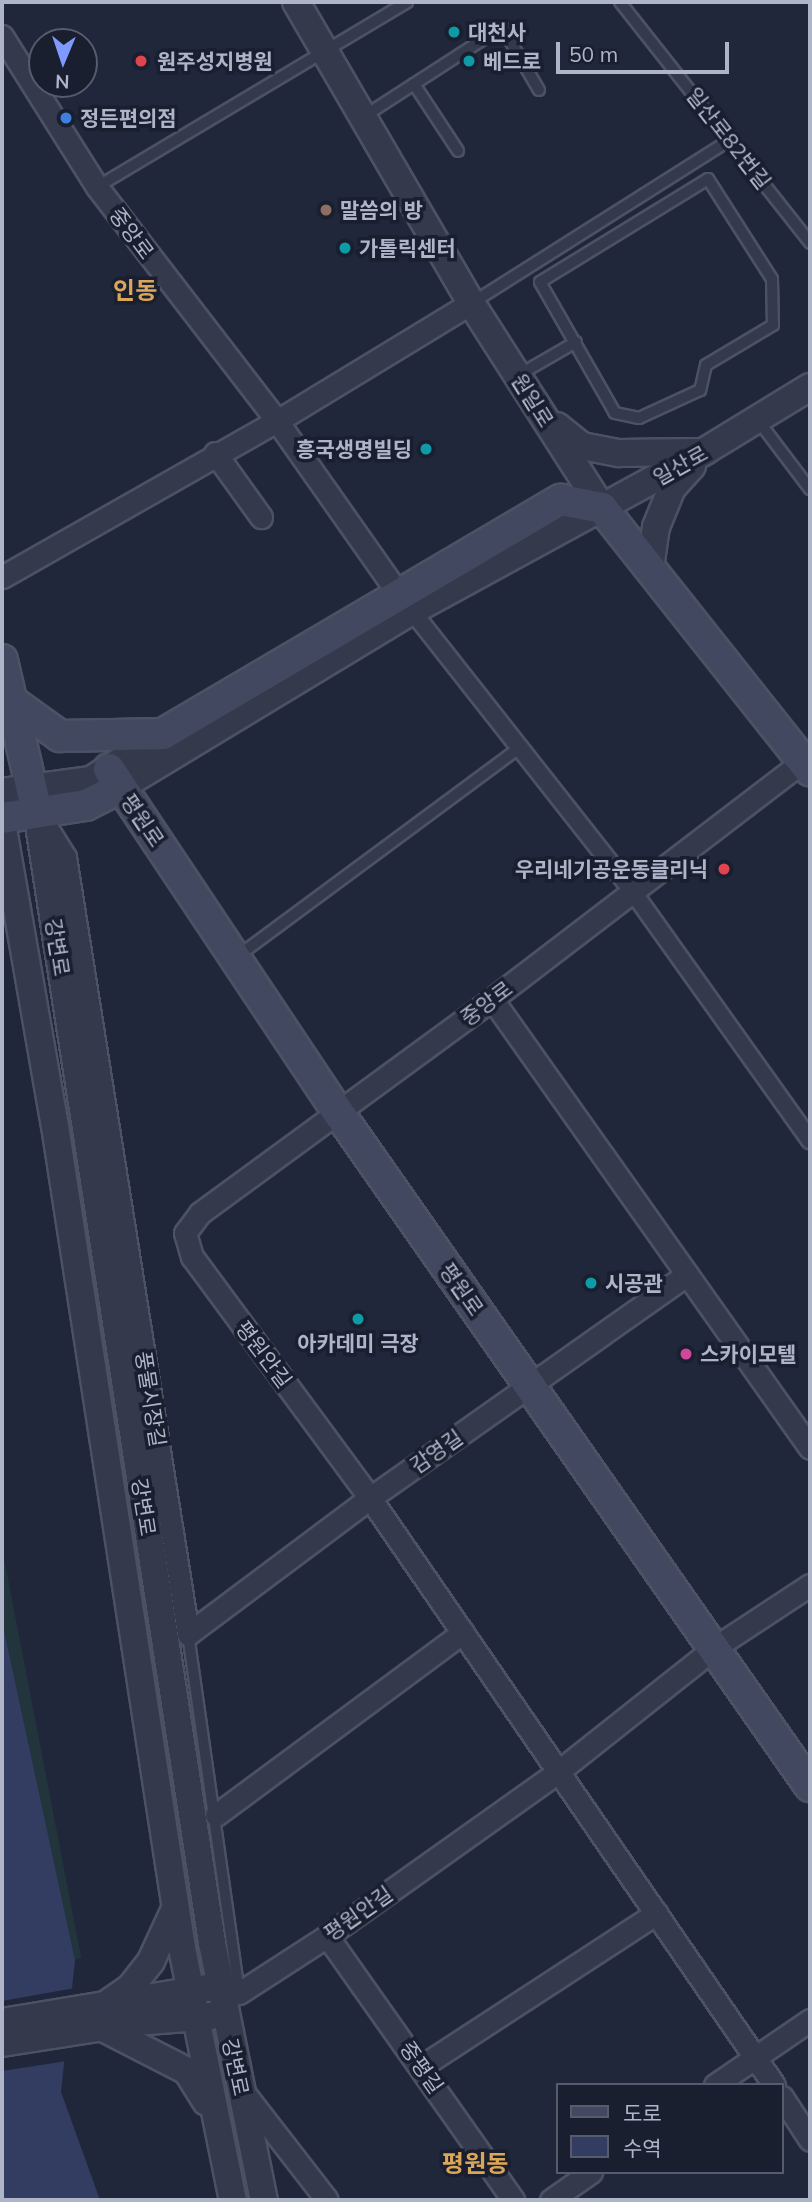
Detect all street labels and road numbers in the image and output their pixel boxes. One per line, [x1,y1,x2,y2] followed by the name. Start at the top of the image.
[682,82,776,194] street label: 일산로82번길
[104,202,160,264] street label: 중앙로
[507,369,559,431] street label: 원일로
[649,440,711,490] street label: 일산로
[116,789,170,851] street label: 평원로
[41,916,75,978] street label: 강변로
[455,975,517,1031] street label: 중앙로
[435,1258,489,1320] street label: 평원로
[231,1316,297,1392] street label: 평원안길
[131,1349,171,1449] street label: 풍물시장길
[405,1424,467,1478] street label: 감영길
[127,1476,161,1538] street label: 강변로
[319,1881,397,1945] street label: 평원안길
[218,2036,254,2098] street label: 강변로
[395,2036,449,2098] street label: 중평길

